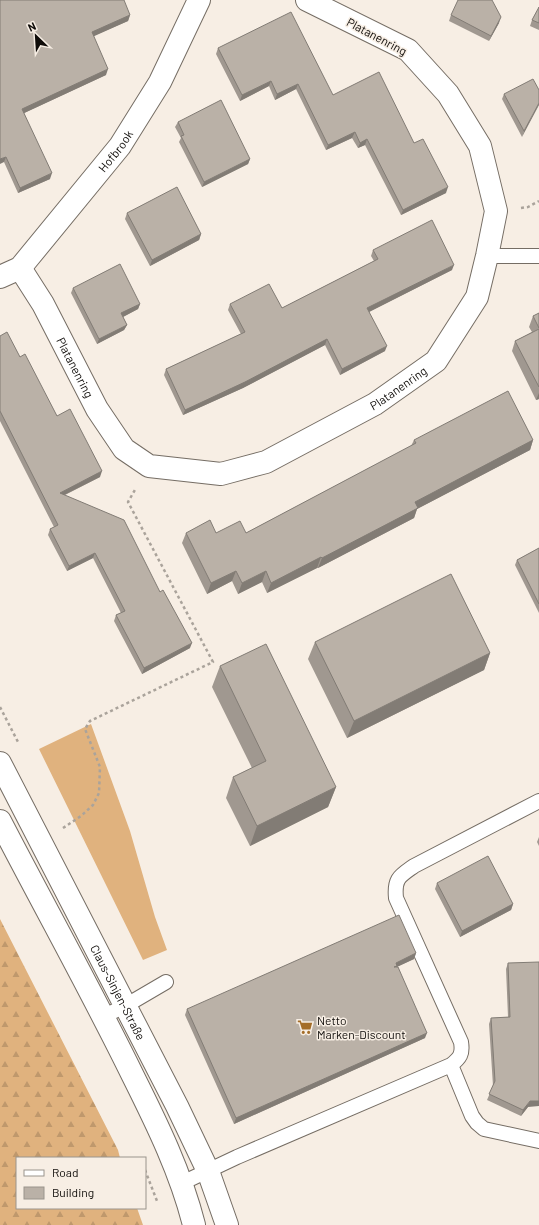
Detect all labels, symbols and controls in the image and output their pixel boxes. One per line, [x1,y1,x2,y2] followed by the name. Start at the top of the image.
[345,14,409,58] street label: Platanenring
[16,16,56,56] north arrow
[25,19,38,34] text: N
[95,127,135,174] street label: Hofbrook
[54,335,97,400] street label: Platanenring
[367,363,429,412] street label: Platanenring
[88,942,149,1042] street label: Claus-Sinjen-Straße
[317,1013,406,1041] place label: Netto Marken-Discount
[296,1018,314,1036] supermarket icon: Netto Marken-Discount
[16,1157,146,1209] legend
[52,1165,79,1179] text: Road
[52,1185,94,1199] text: Building

